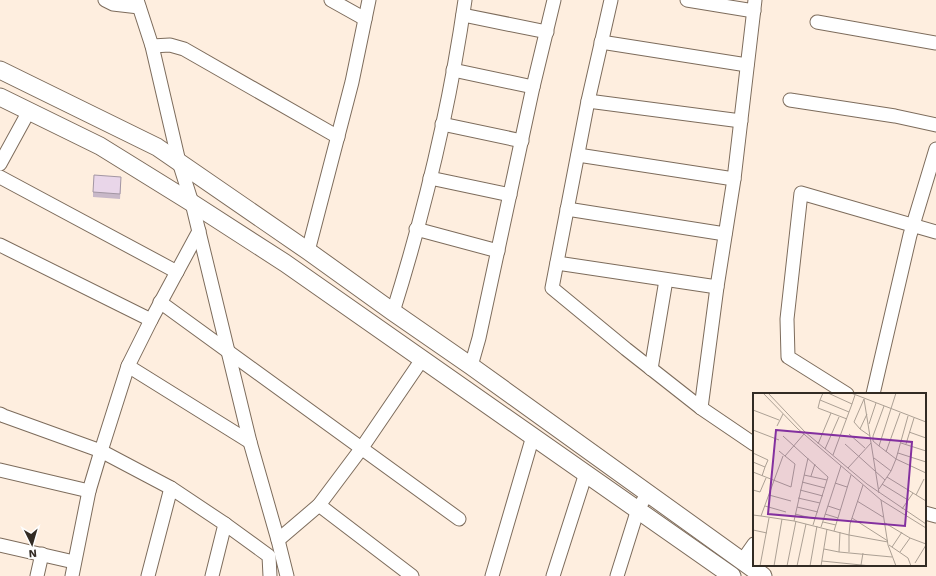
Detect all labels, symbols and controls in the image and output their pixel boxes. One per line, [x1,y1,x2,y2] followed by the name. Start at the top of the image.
[753,393,926,566] inset map
[12,524,52,564] north arrow
[28,547,37,560] text: N

